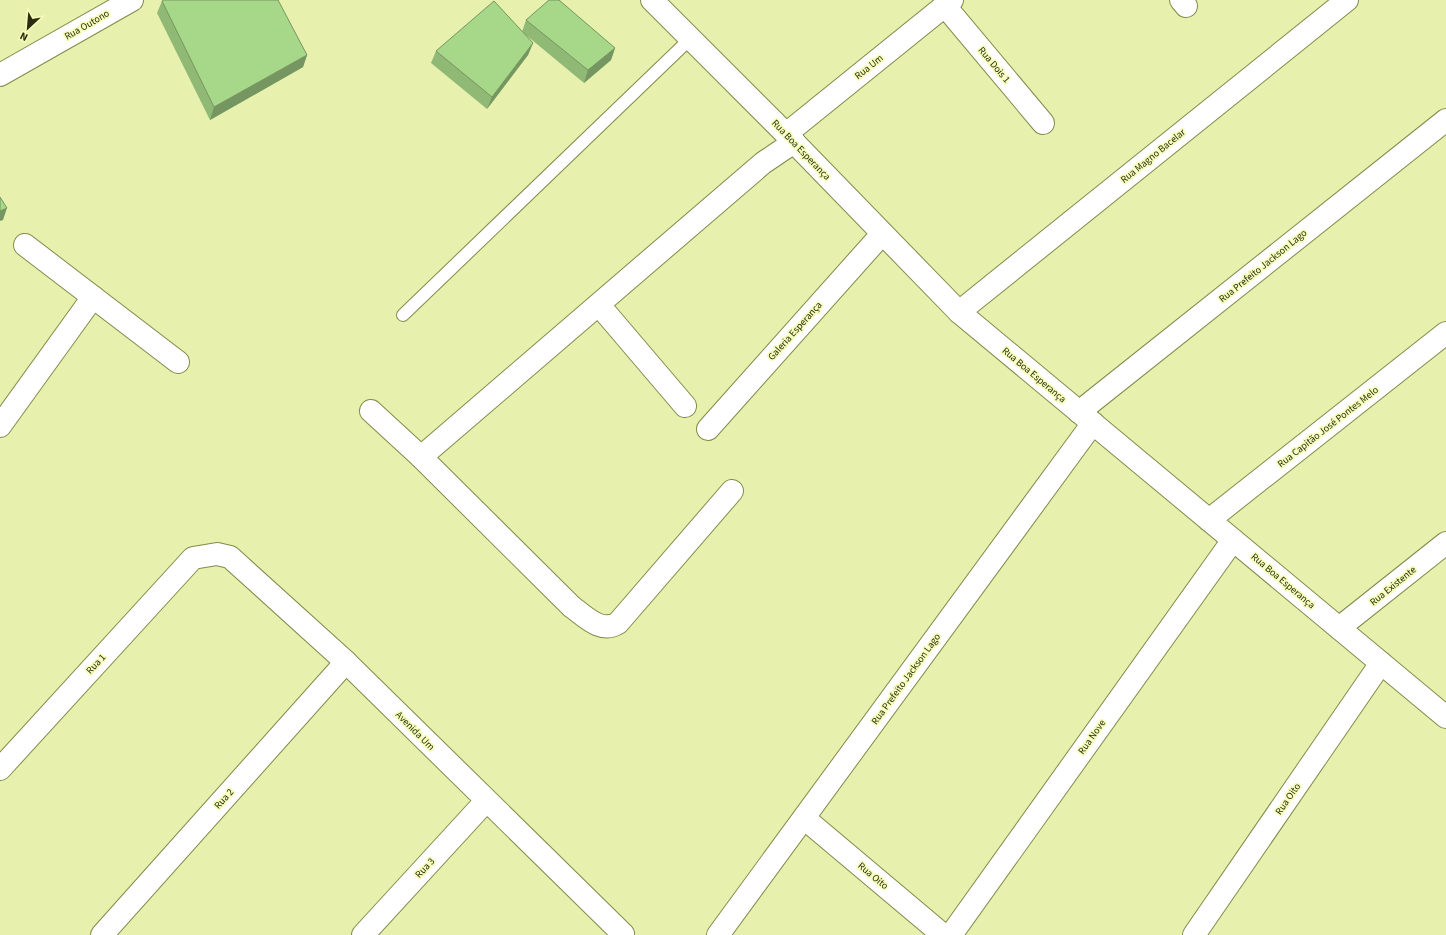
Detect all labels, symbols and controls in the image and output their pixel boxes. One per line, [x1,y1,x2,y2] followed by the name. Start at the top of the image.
[62,6,112,44] street label: Rua Outono
[8,8,48,48] north arrow
[17,28,30,45] text: N
[975,44,1013,86] street label: Rua Dois 1
[852,51,886,83] street label: Rua Um
[768,117,834,183] street label: Rua Boa Esperança
[1118,125,1189,187] street label: Rua Magno Bacelar
[1216,226,1310,306] street label: Rua Prefeito Jackson Lago
[765,298,825,364] street label: Galeria Esperança
[999,344,1069,406] street label: Rua Boa Esperança
[1275,383,1381,471] street label: Rua Capitão José Pontes Melo
[1248,550,1318,612] street label: Rua Boa Esperança
[1367,563,1419,609] street label: Rua Existente
[868,631,944,727] street label: Rua Prefeito Jackson Lago
[83,651,109,677] street label: Rua 1
[392,708,438,754] street label: Avenida Um
[1075,717,1109,757] street label: Rua Nove
[1272,780,1304,818] street label: Rua Oito
[211,786,237,812] street label: Rua 2
[412,855,438,881] street label: Rua 3
[855,859,891,893] street label: Rua Oito

